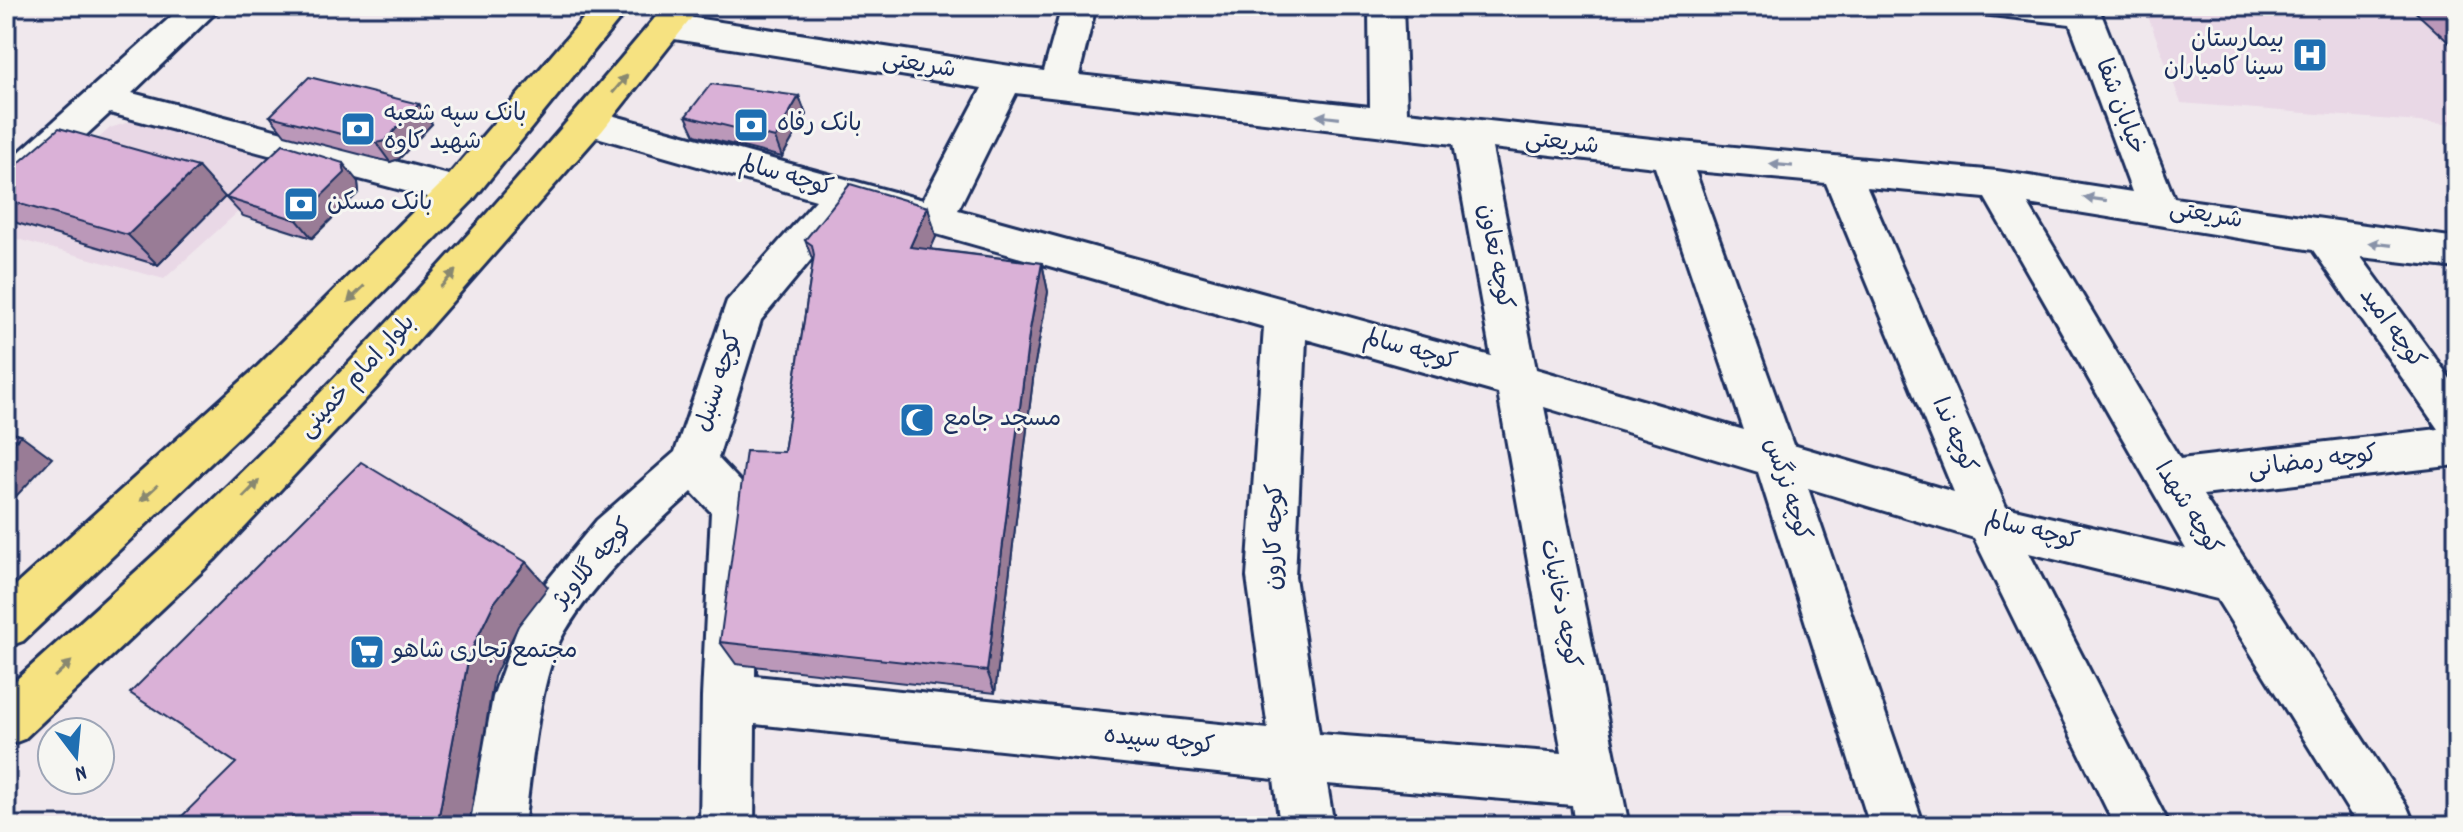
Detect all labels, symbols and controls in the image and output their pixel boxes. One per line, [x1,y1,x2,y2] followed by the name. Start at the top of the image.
[2164,24,2284,86] place label: بیمارستان سینا کامیاران
[2291,36,2329,74] hospital icon: بیمارستان سینا کامیاران
[880,43,958,89] street label: شریعتی
[2085,54,2153,160] street label: خیابان شفا
[611,75,628,95] one-way arrow
[384,98,526,160] place label: بانک سپه شعبه شهید کاوه
[732,106,770,144] bank icon: بانک رفاه
[777,108,862,142] place label: بانک رفاه
[339,110,377,148] bank icon: بانک سپه شعبه شهید کاوه
[1315,110,1340,123] one-way arrow
[1524,123,1600,165] street label: شریعتی
[735,147,837,207] street label: کوچه سالم
[1768,158,1793,171] one-way arrow
[282,185,320,223] bank icon: بانک مسکن
[327,187,433,221] place label: بانک مسکن
[2082,192,2107,205] one-way arrow
[2167,193,2245,239] street label: شریعتی
[1467,201,1521,313] street label: کوچه تعاون
[2367,237,2392,250] one-way arrow
[439,270,456,290] one-way arrow
[2350,281,2432,377] street label: کوچه امید
[347,284,366,303] one-way arrow
[292,308,424,446] street label: بلوار امام خمینی
[1359,321,1461,381] street label: کوچه سالم
[688,327,752,437] street label: کوچه سنبل
[1922,393,1984,479] street label: کوچه ندا
[898,401,936,439] mosque icon: مسجد جامع
[943,403,1061,437] place label: مسجد جامع
[1753,434,1819,546] street label: کوچه نرگس
[2246,438,2380,488] street label: کوچه رمضانی
[2145,456,2229,562] street label: کوچه شهدا
[241,480,260,499] one-way arrow
[1258,483,1294,591] street label: کوچه کارون
[139,484,158,502] one-way arrow
[1981,504,2083,560] street label: کوچه سالم
[544,512,643,618] street label: کوچه گلاویژ
[1530,536,1588,672] street label: کوچه دخانیات
[348,633,386,671] supermarket icon: مجتمع تجاری شاهو
[391,635,577,669] place label: مجتمع تجاری شاهو
[53,660,72,678] one-way arrow
[36,716,116,796] north arrow
[1102,719,1216,765] street label: کوچه سپیده
[71,755,90,788] text: N

